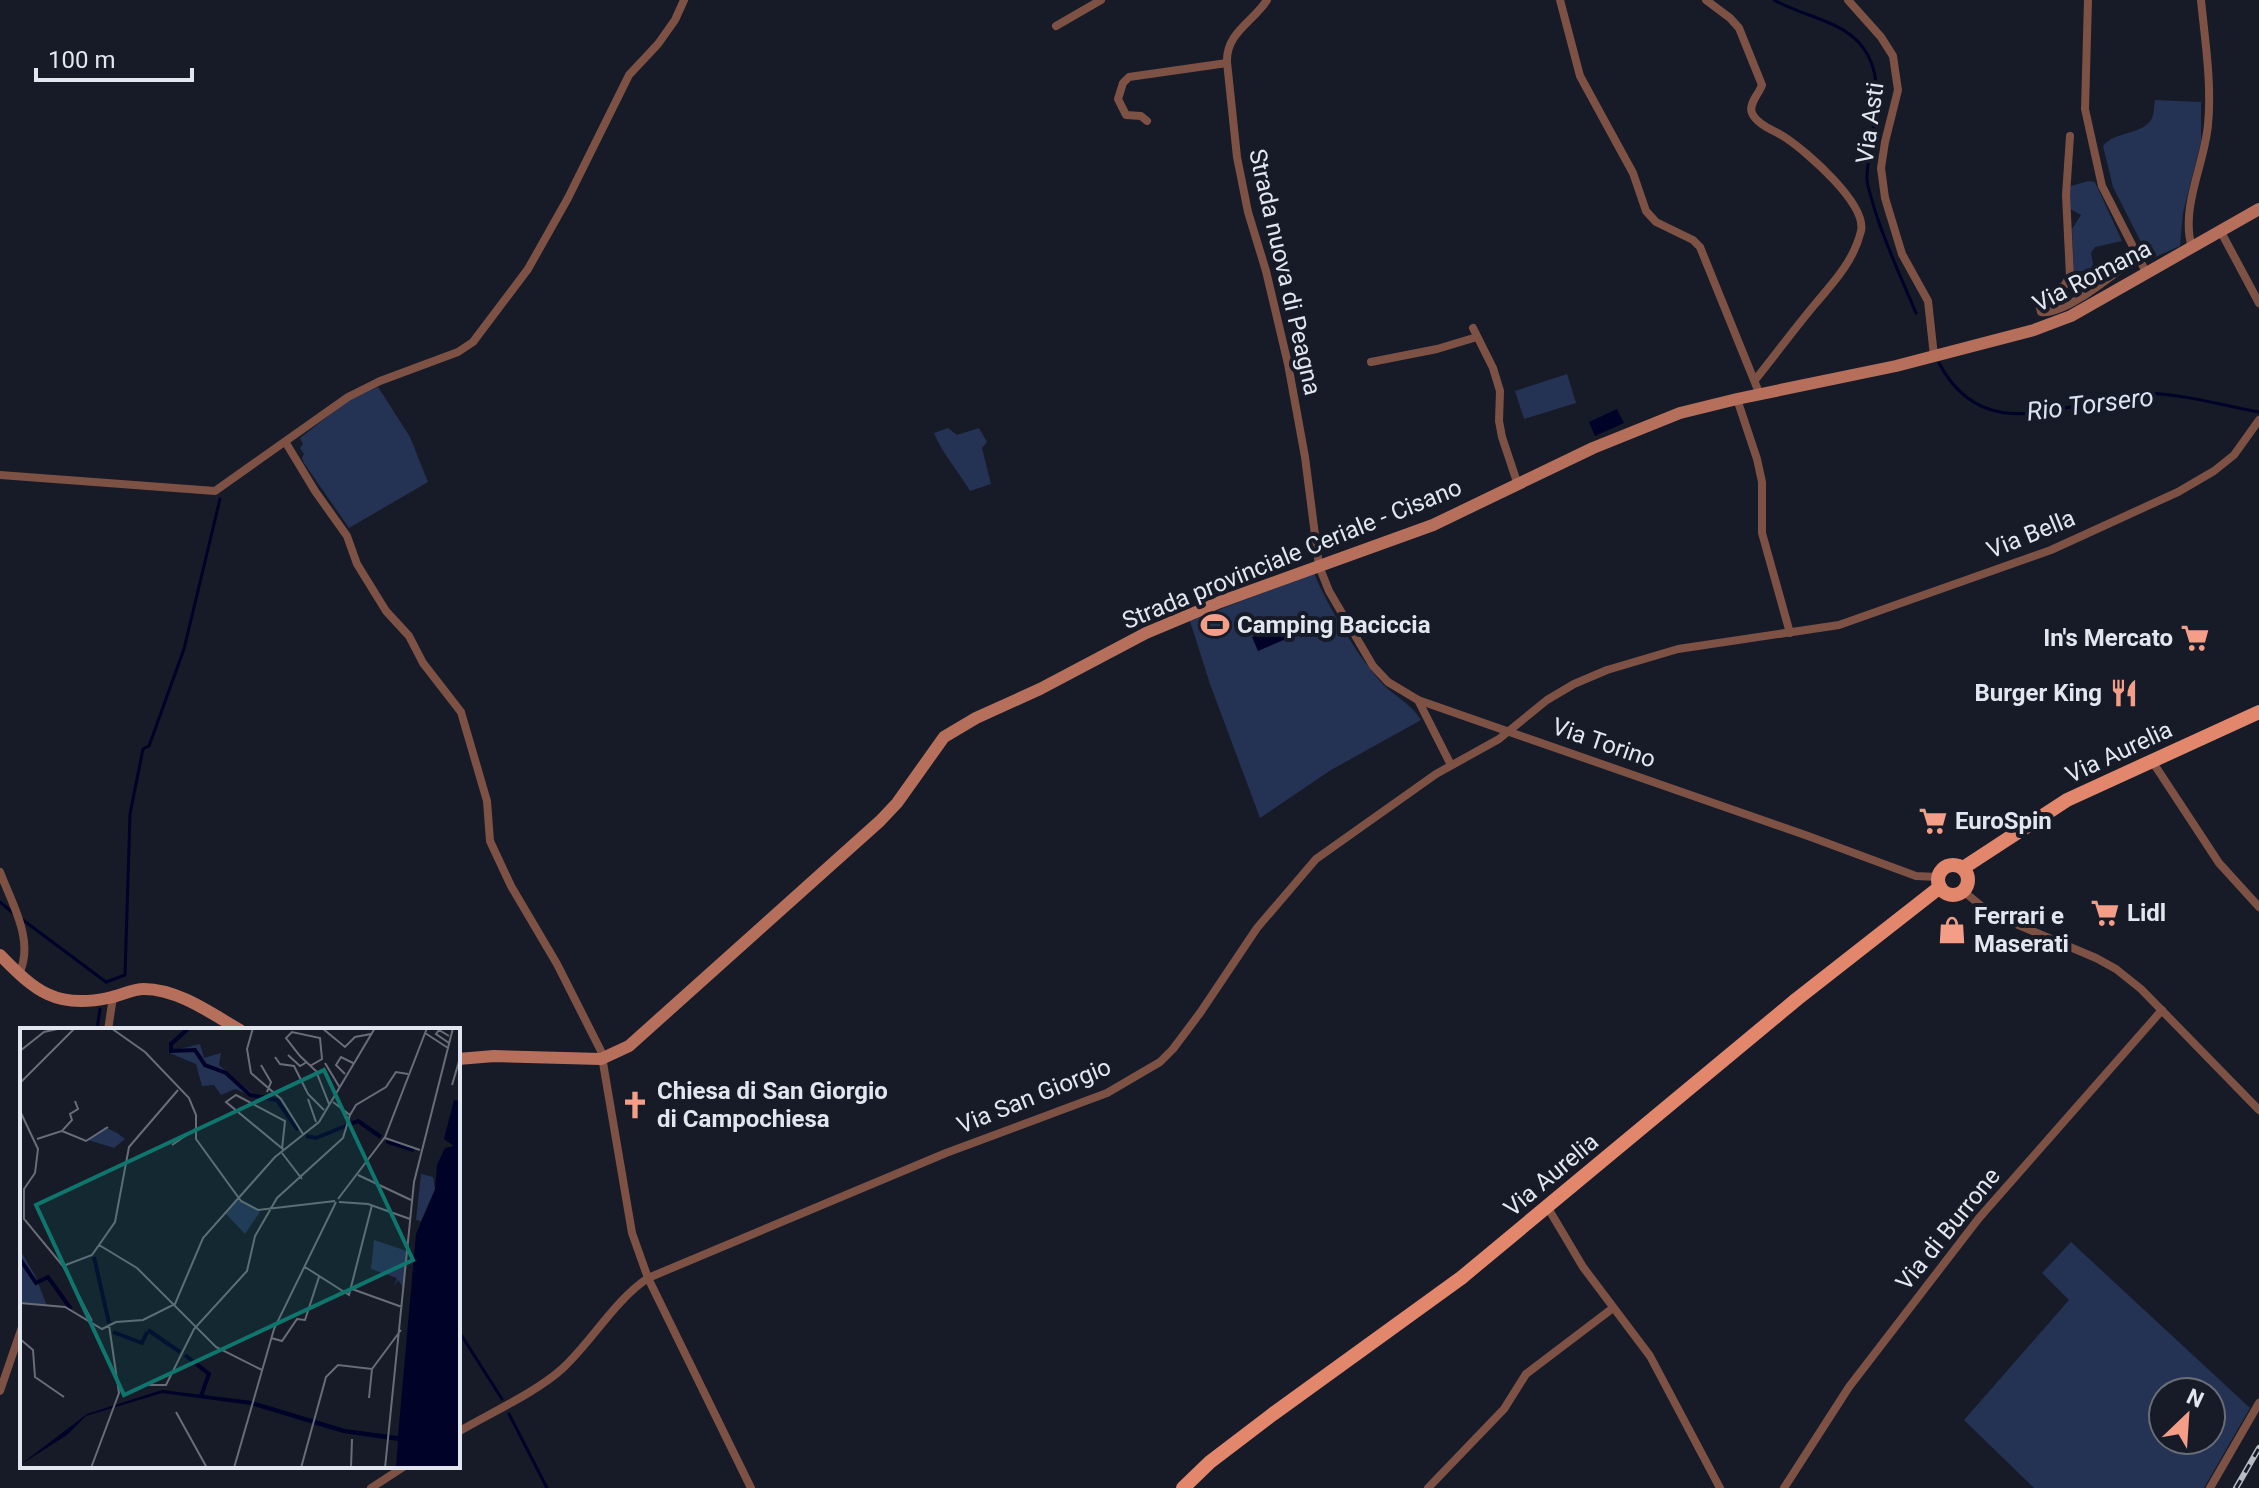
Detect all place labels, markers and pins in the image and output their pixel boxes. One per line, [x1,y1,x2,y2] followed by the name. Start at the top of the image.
[1200,610,1230,640] sports icon: Camping Baciccia
[1237,611,1431,639] place label: Camping Baciccia
[2180,623,2210,653] supermarket icon: In's Mercato
[2043,624,2173,652] place label: In's Mercato
[2109,678,2139,708] restaurant icon: Burger King
[1974,679,2102,707] place label: Burger King
[1918,806,1948,836] supermarket icon: EuroSpin
[1955,807,2052,835] place label: EuroSpin
[2090,898,2120,928] supermarket icon: Lidl
[2127,899,2166,927] place label: Lidl
[1974,902,2069,958] place label: Ferrari e Maserati
[1937,915,1967,945] shop icon: Ferrari e Maserati
[657,1077,888,1133] place label: Chiesa di San Giorgio di Campochiesa
[620,1090,650,1120] church icon: Chiesa di San Giorgio di Campochiesa

